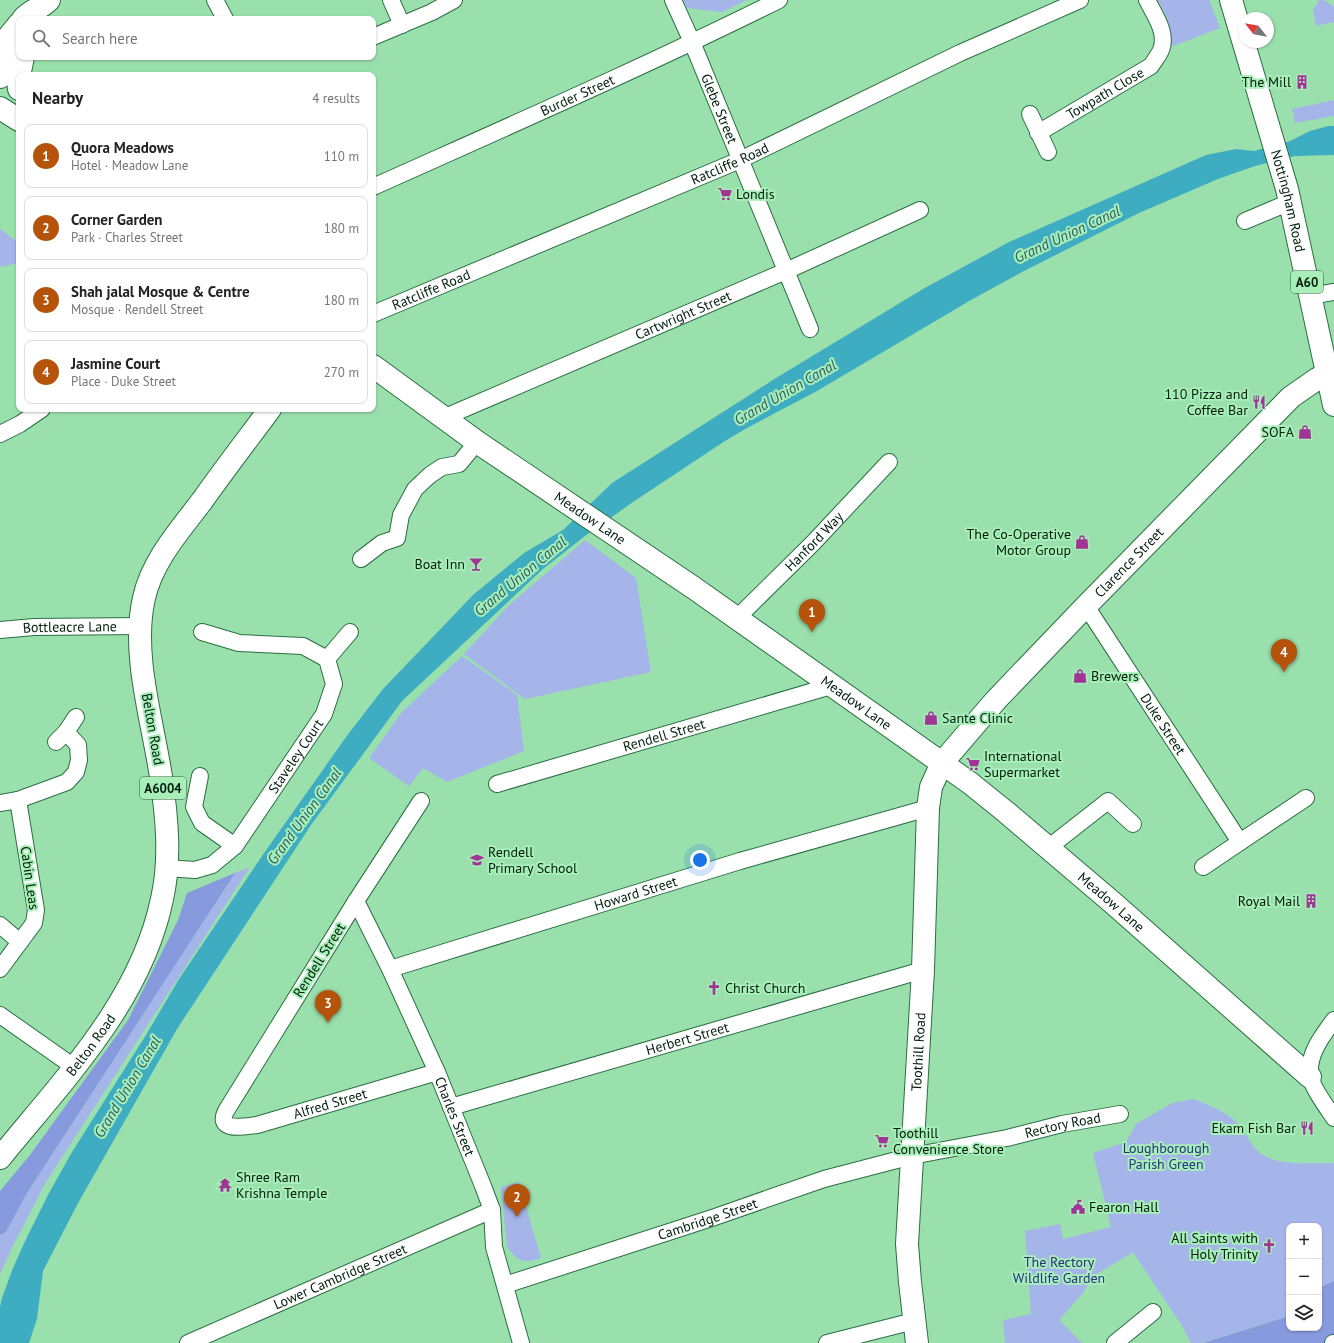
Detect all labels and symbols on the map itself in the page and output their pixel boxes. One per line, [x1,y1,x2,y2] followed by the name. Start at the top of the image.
[1238,12,1274,48] north arrow
[1063,63,1147,123] street label: Towpath Close
[537,70,618,120] street label: Burder Street
[697,71,742,146] street label: Glebe Street
[1242,73,1291,91] place label: The Mill
[1294,74,1310,90] building icon: The Mill
[688,139,771,189] street label: Ratcliffe Road
[1267,148,1309,254] street label: Nottingham Road
[736,185,775,203] place label: Londis
[717,186,733,202] supermarket icon: Londis
[1011,201,1123,267] water label: Grand Union Canal
[389,265,473,314] street label: Ratcliffe Road
[1291,271,1323,293] road number: A60
[632,286,734,344] street label: Cartwright Street
[731,355,839,429] water label: Grand Union Canal
[1164,385,1248,419] place label: 110 Pizza and Coffee Bar
[1251,394,1267,410] restaurant icon: 110 Pizza and Coffee Bar
[1262,423,1295,441] place label: SOFA
[1297,424,1313,440] shop icon: SOFA
[551,488,629,549] street label: Meadow Lane
[781,507,847,575] street label: Hanford Way
[1090,523,1167,601] street label: Clarence Street
[967,525,1071,559] place label: The Co-Operative Motor Group
[470,532,570,620] water label: Grand Union Canal
[1074,534,1090,550] shop icon: The Co-Operative Motor Group
[415,555,465,573] place label: Boat Inn
[468,556,484,572] bar icon: Boat Inn
[799,599,825,632] pin: 1
[22,617,117,637] street label: Bottleacre Lane
[1271,639,1297,672] pin: 4
[1091,667,1139,685] place label: Brewers
[1072,668,1088,684] shop icon: Brewers
[817,671,895,734] street label: Meadow Lane
[1136,690,1190,758] street label: Duke Street
[138,692,168,766] street label: Belton Road
[942,709,1013,727] place label: Sante Clinic
[923,710,939,726] shop icon: Sante Clinic
[621,714,707,756] street label: Rendell Street
[264,715,327,797] street label: Staveley Court
[984,747,1062,781] place label: International Supermarket
[965,756,981,772] supermarket icon: International Supermarket
[263,764,345,868] water label: Grand Union Canal
[140,777,186,799] road number: A6004
[488,843,577,877] place label: Rendell Primary School
[17,845,43,911] street label: Cabin Leas
[690,850,710,870] your location
[469,852,485,868] school or university icon: Rendell Primary School
[1074,868,1148,936] street label: Meadow Lane
[592,872,680,914] street label: Howard Street
[1238,892,1300,910] place label: Royal Mail
[1303,893,1319,909] building icon: Royal Mail
[289,919,349,1001] street label: Rendell Street
[725,979,805,997] place label: Christ Church
[706,980,722,996] church icon: Christ Church
[315,990,341,1023] pin: 3
[62,1010,119,1080] street label: Belton Road
[907,1012,930,1092] street label: Toothill Road
[644,1018,731,1059] street label: Herbert Street
[89,1033,165,1141] water label: Grand Union Canal
[431,1074,479,1159] street label: Charles Street
[291,1084,369,1123] street label: Alfred Street
[1023,1108,1102,1142] street label: Rectory Road
[1212,1119,1296,1137] place label: Ekam Fish Bar
[1299,1120,1315,1136] restaurant icon: Ekam Fish Bar
[893,1124,1004,1158] place label: Toothill Convenience Store
[874,1133,890,1149] supermarket icon: Toothill Convenience Store
[1123,1139,1209,1173] park label: Loughborough Parish Green
[236,1168,327,1202] place label: Shree Ram Krishna Temple
[217,1177,233,1193] temple icon: Shree Ram Krishna Temple
[504,1184,530,1217] pin: 2
[655,1194,760,1244] street label: Cambridge Street
[1089,1198,1158,1216] place label: Fearon Hall
[1070,1199,1086,1215] public building icon: Fearon Hall
[1171,1229,1258,1263] place label: All Saints with Holy Trinity
[1261,1238,1277,1254] church icon: All Saints with Holy Trinity
[271,1239,410,1313] street label: Lower Cambridge Street
[1013,1253,1105,1287] park label: The Rectory Wildlife Garden

